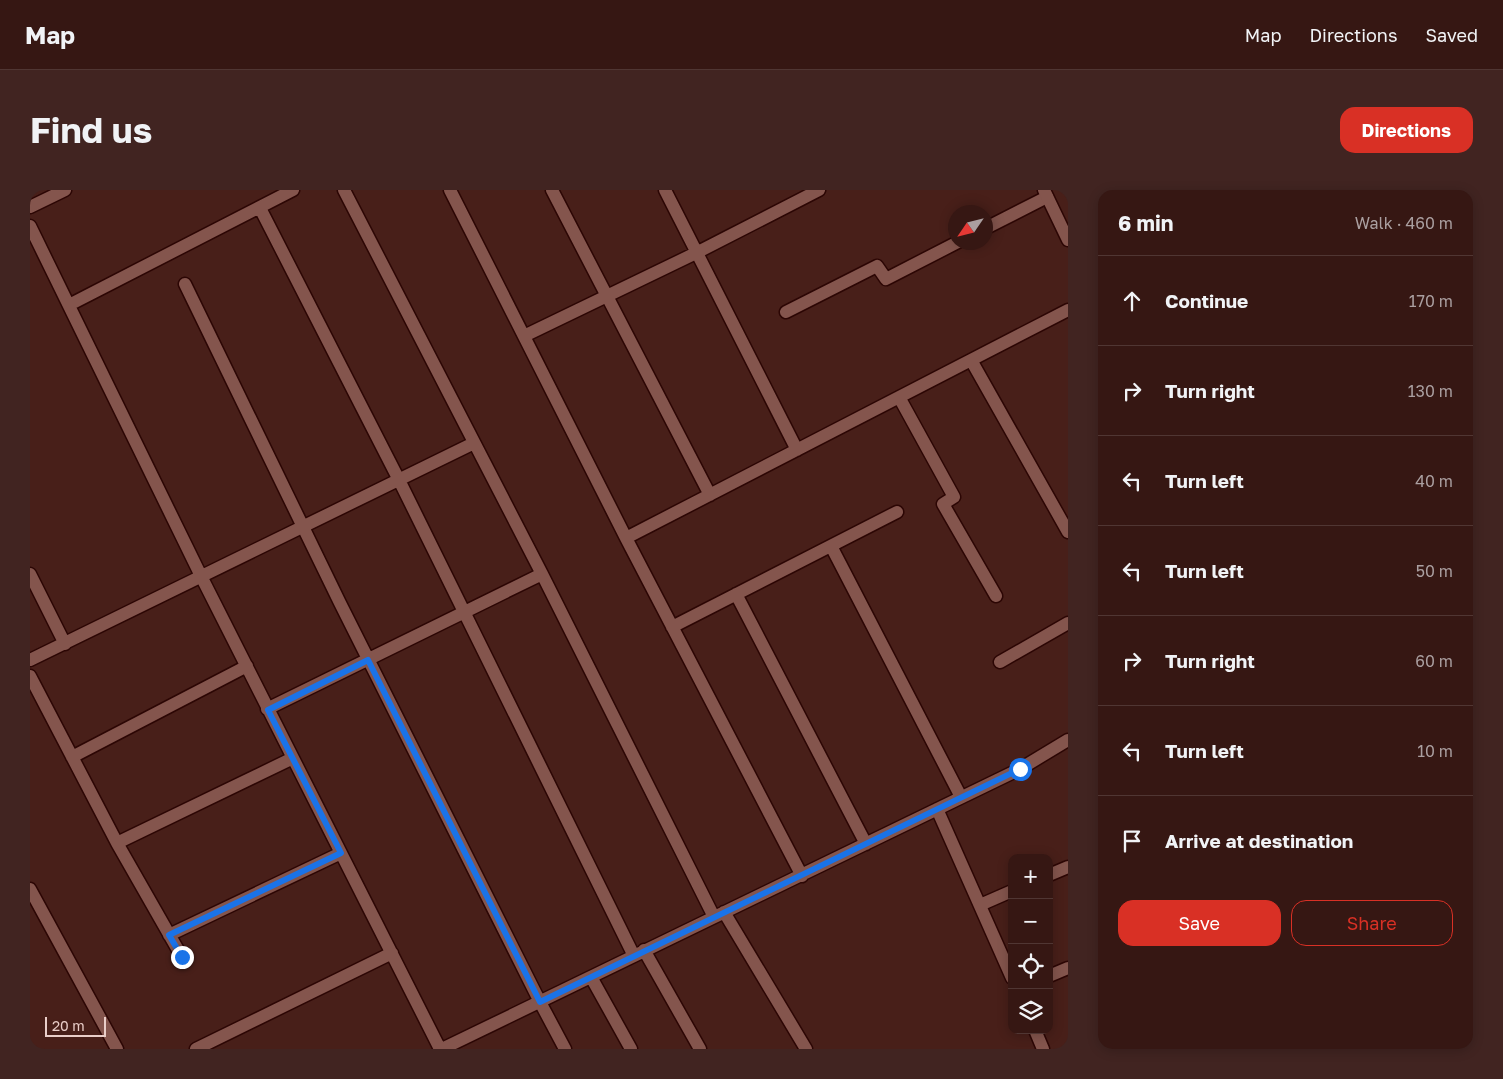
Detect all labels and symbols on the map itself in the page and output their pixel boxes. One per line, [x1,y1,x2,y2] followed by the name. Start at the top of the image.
[948,205,993,250] north arrow
[1009,758,1032,781] route start
[171,946,194,969] route end
[45,1014,106,1037] scale bar

